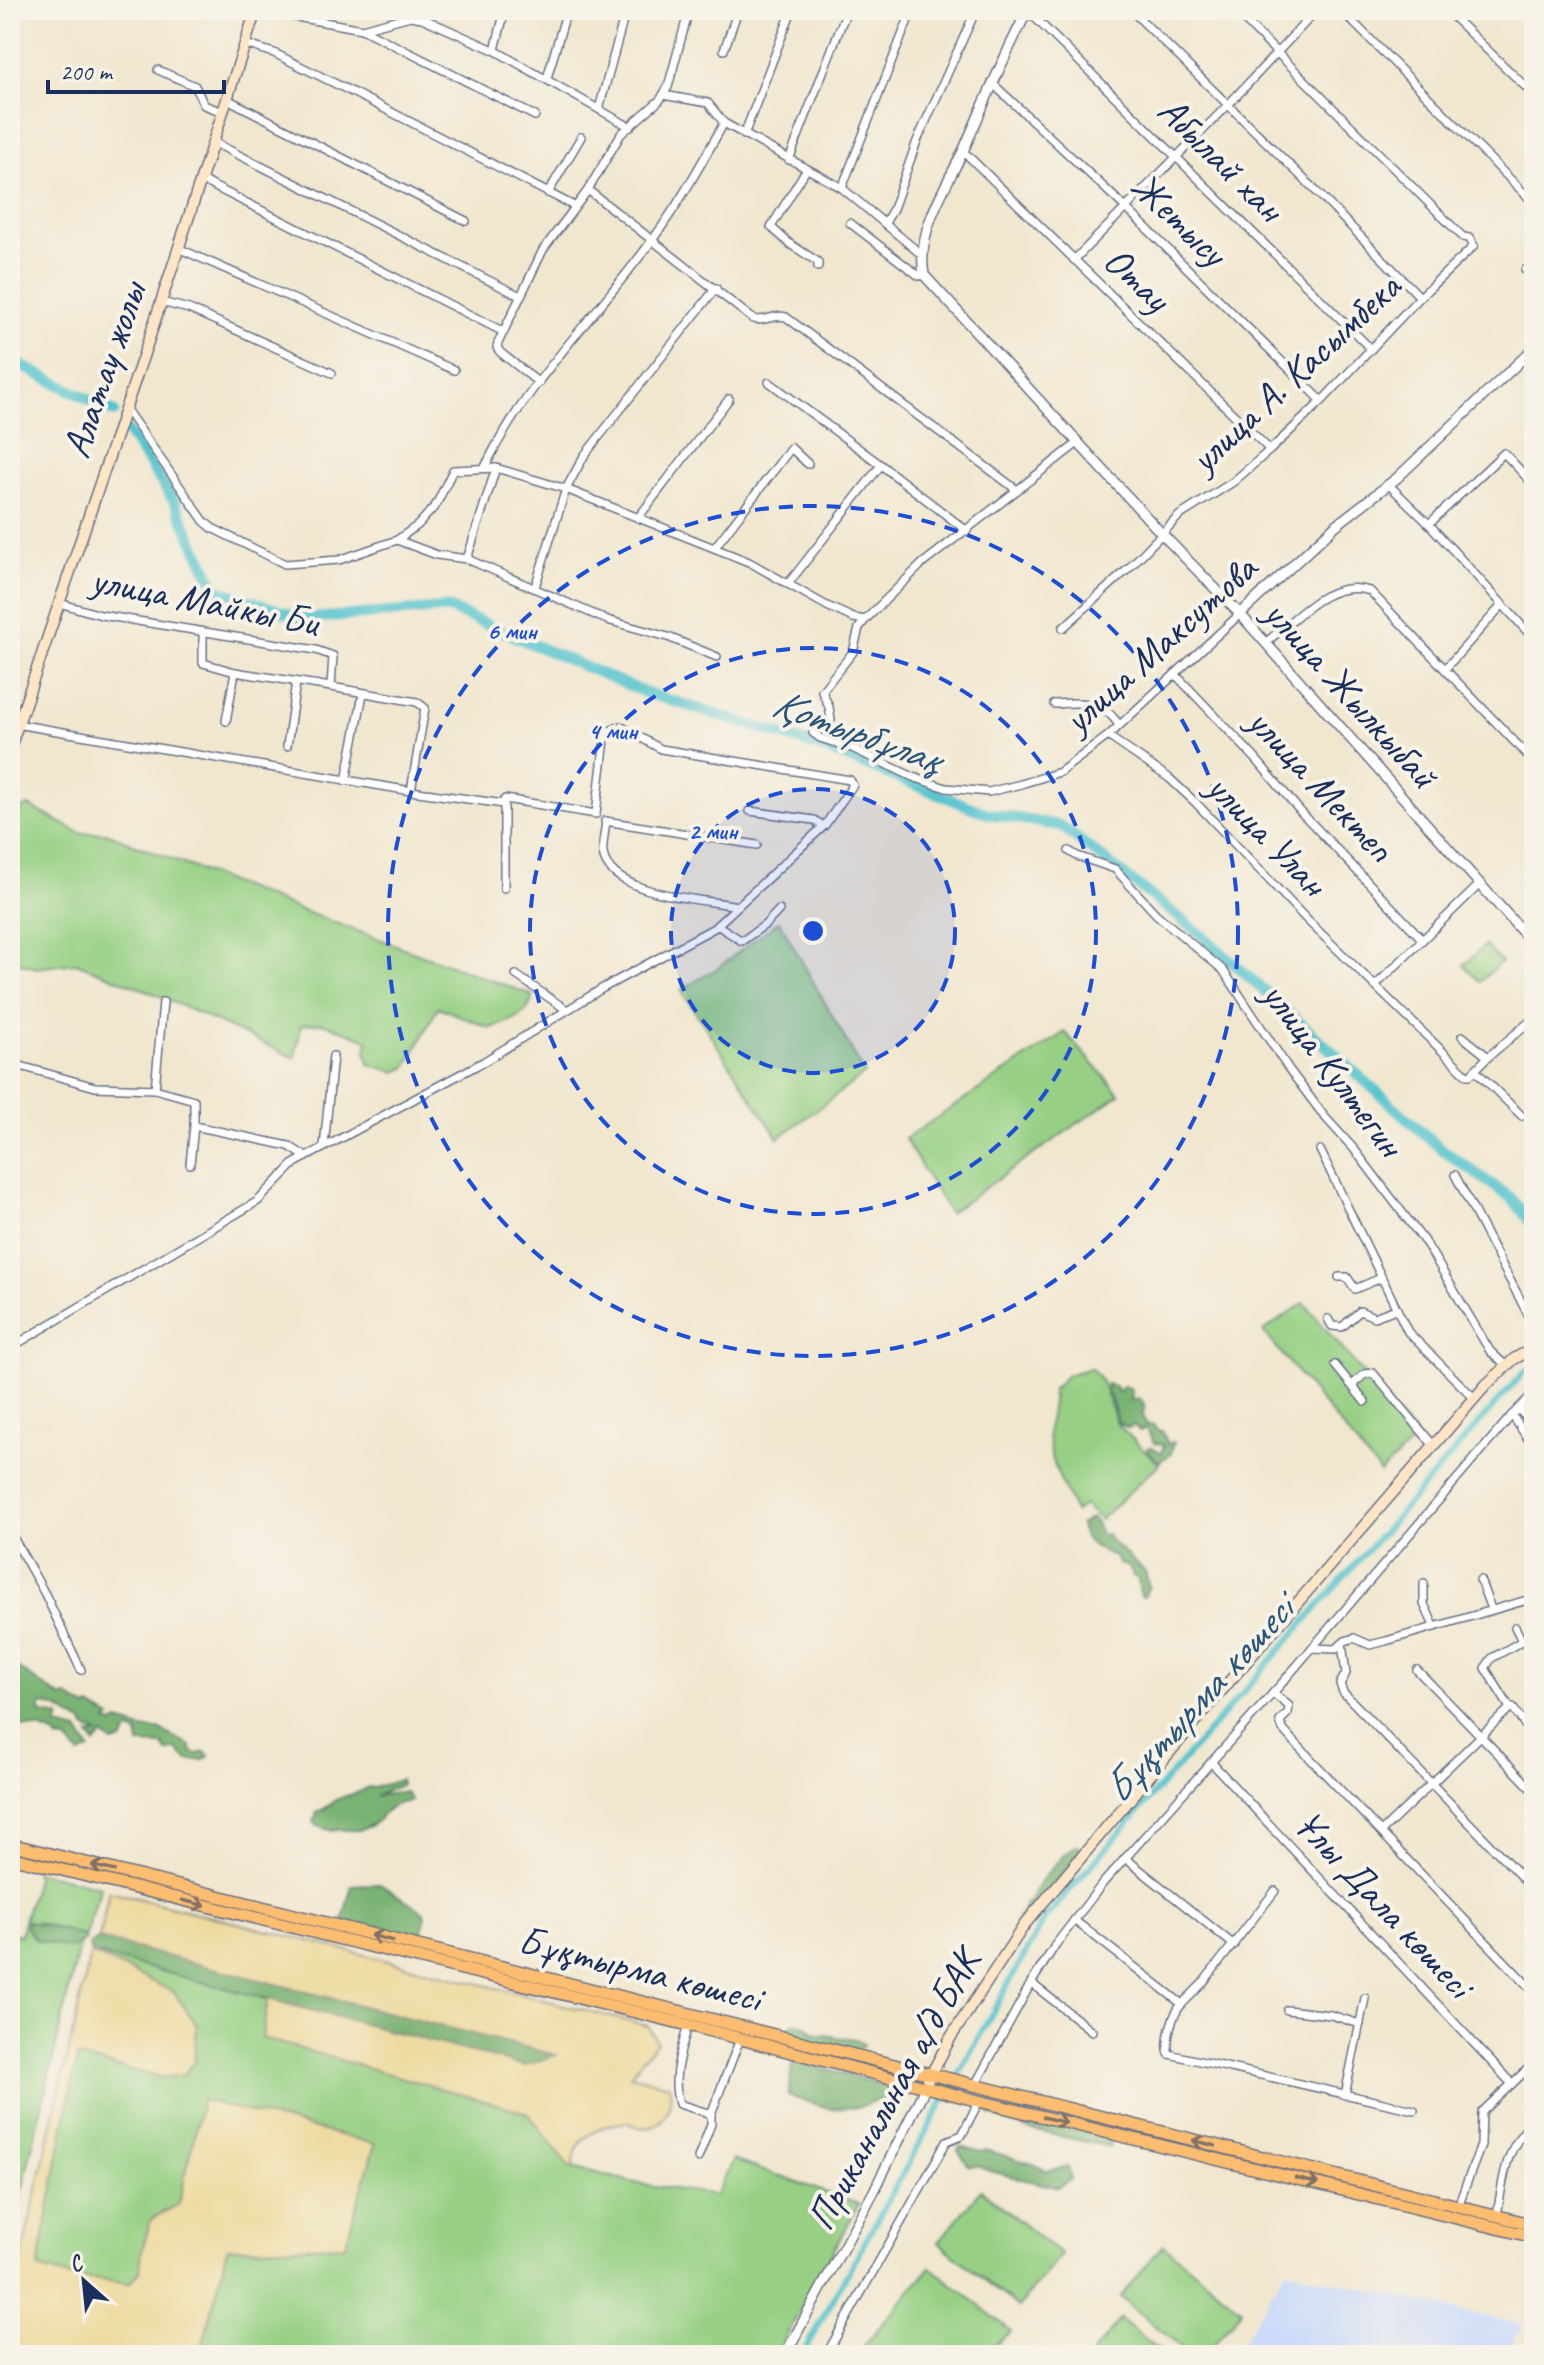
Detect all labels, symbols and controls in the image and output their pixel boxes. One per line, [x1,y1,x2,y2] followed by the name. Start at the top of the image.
[48,44,224,94] scale bar
[60,57,114,87] text: 200 m
[1148,86,1296,234] street label: Абылай хан
[1120,161,1240,279] street label: Жетысу
[1093,236,1182,324] street label: Отау
[1178,260,1413,485] street label: улица А. Касымбека
[51,273,158,464] street label: Алатау жолы
[1051,542,1269,745] street label: улица Максутова
[85,554,325,648] street label: улица Майкы Би
[1252,588,1450,801] street label: улица Жылкыбай
[487,616,538,646] text: 6 мин
[766,676,953,788] water label: Қотырбұлақ
[1236,696,1405,873] street label: улица Мектеп
[589,716,639,746] text: 4 мин
[1195,761,1340,909] street label: улица Улан
[689,816,739,846] text: 2 мин
[799,917,827,945] centre of rings
[1250,970,1417,1169] street label: улица Култегин
[1091,1578,1312,1815] water label: Бұқтырма көшесі
[1282,1798,1487,2012] street label: Ұлы Дала көшесі
[91,1859,116,1874] one-way arrow
[181,1896,207,1911] one-way arrow
[514,1915,771,2024] street label: Бұқтырма көшесі
[370,1929,396,1944] one-way arrow
[796,1936,994,2239] street label: Приканальная а/д БАК
[1041,2113,1067,2128] one-way arrow
[1191,2135,1217,2150] one-way arrow
[1294,2175,1320,2190] one-way arrow
[44,2241,124,2321] north arrow
[64,2248,89,2279] text: С

